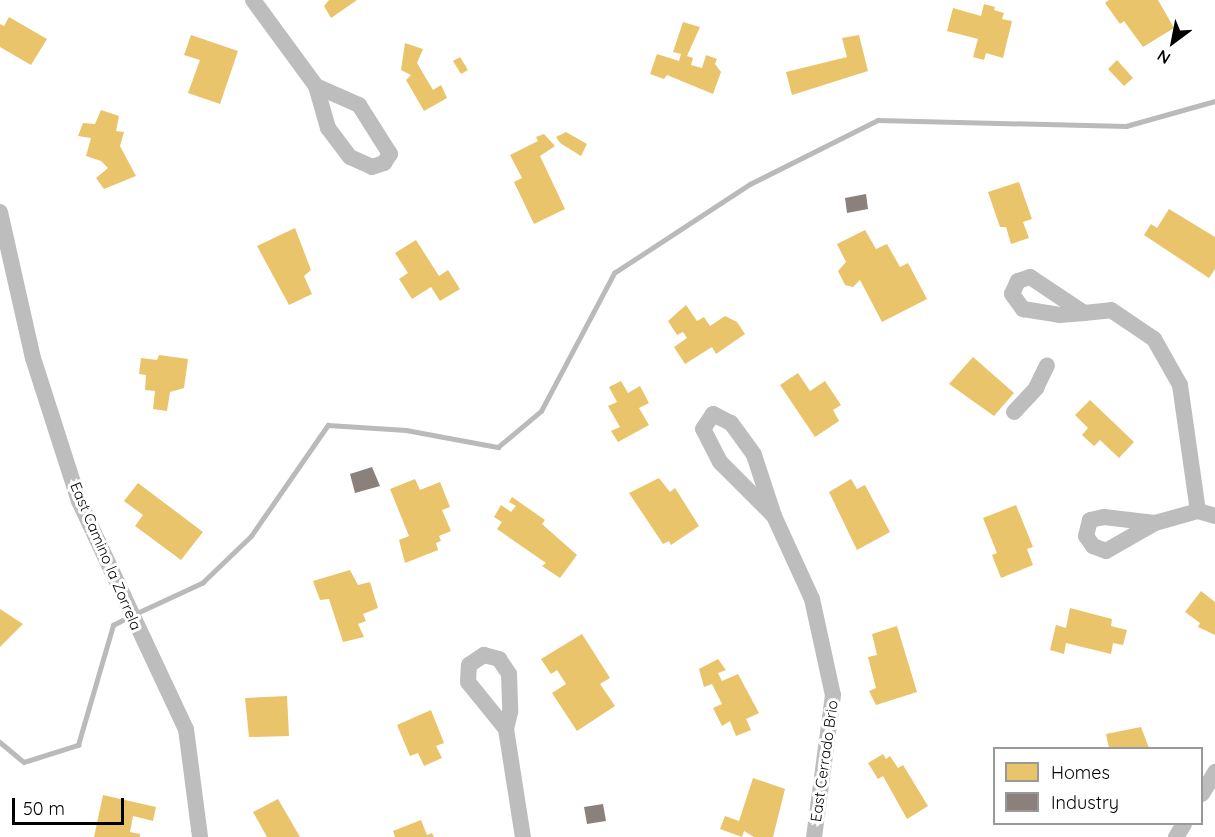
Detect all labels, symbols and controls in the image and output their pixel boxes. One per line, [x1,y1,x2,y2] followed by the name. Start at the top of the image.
[1143,12,1203,72] north arrow
[1153,46,1174,69] text: N
[67,479,145,633] street label: East Camino la Zorrela
[807,699,841,823] street label: East Cerrado Brio
[993,747,1203,825] legend
[1051,761,1110,784] text: Homes
[15,786,128,824] scale bar
[1051,791,1119,814] text: Industry
[23,797,65,820] text: 50 m

